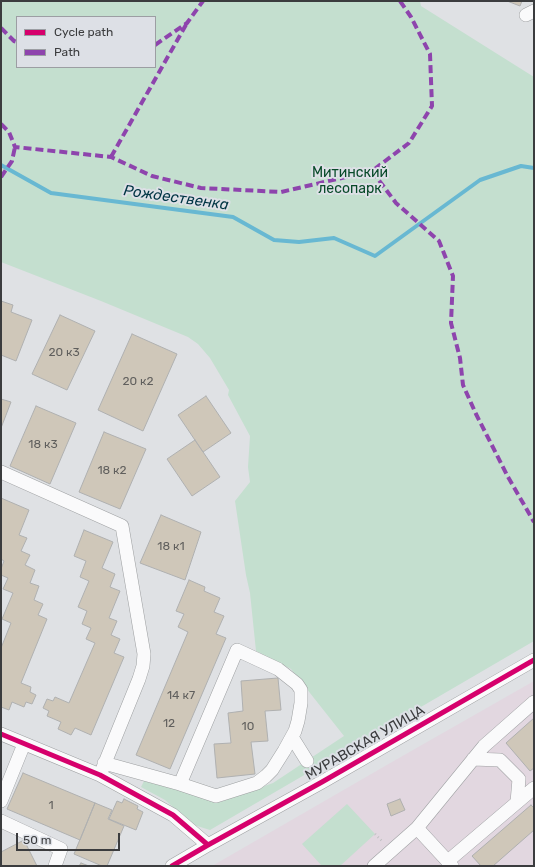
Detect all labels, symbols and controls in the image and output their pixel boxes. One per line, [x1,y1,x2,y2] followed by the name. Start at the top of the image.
[16,16,156,68] legend
[54,25,113,39] text: Cycle path
[54,45,80,59] text: Path
[312,165,388,198] park label: Митинский лесопарк
[122,182,230,214] water label: Рождественка
[48,346,80,360] house number: 20 к3
[122,375,154,389] house number: 20 к2
[28,438,58,452] house number: 18 к3
[97,464,127,478] house number: 18 к2
[157,540,185,554] house number: 18 к1
[167,689,195,703] house number: 14 к7
[302,702,428,784] street label: МУРАВСКАЯ УЛИЦА
[163,717,175,731] house number: 12
[242,720,254,734] house number: 10
[48,799,54,813] house number: 1
[18,825,122,851] scale bar
[23,833,51,847] text: 50 m

